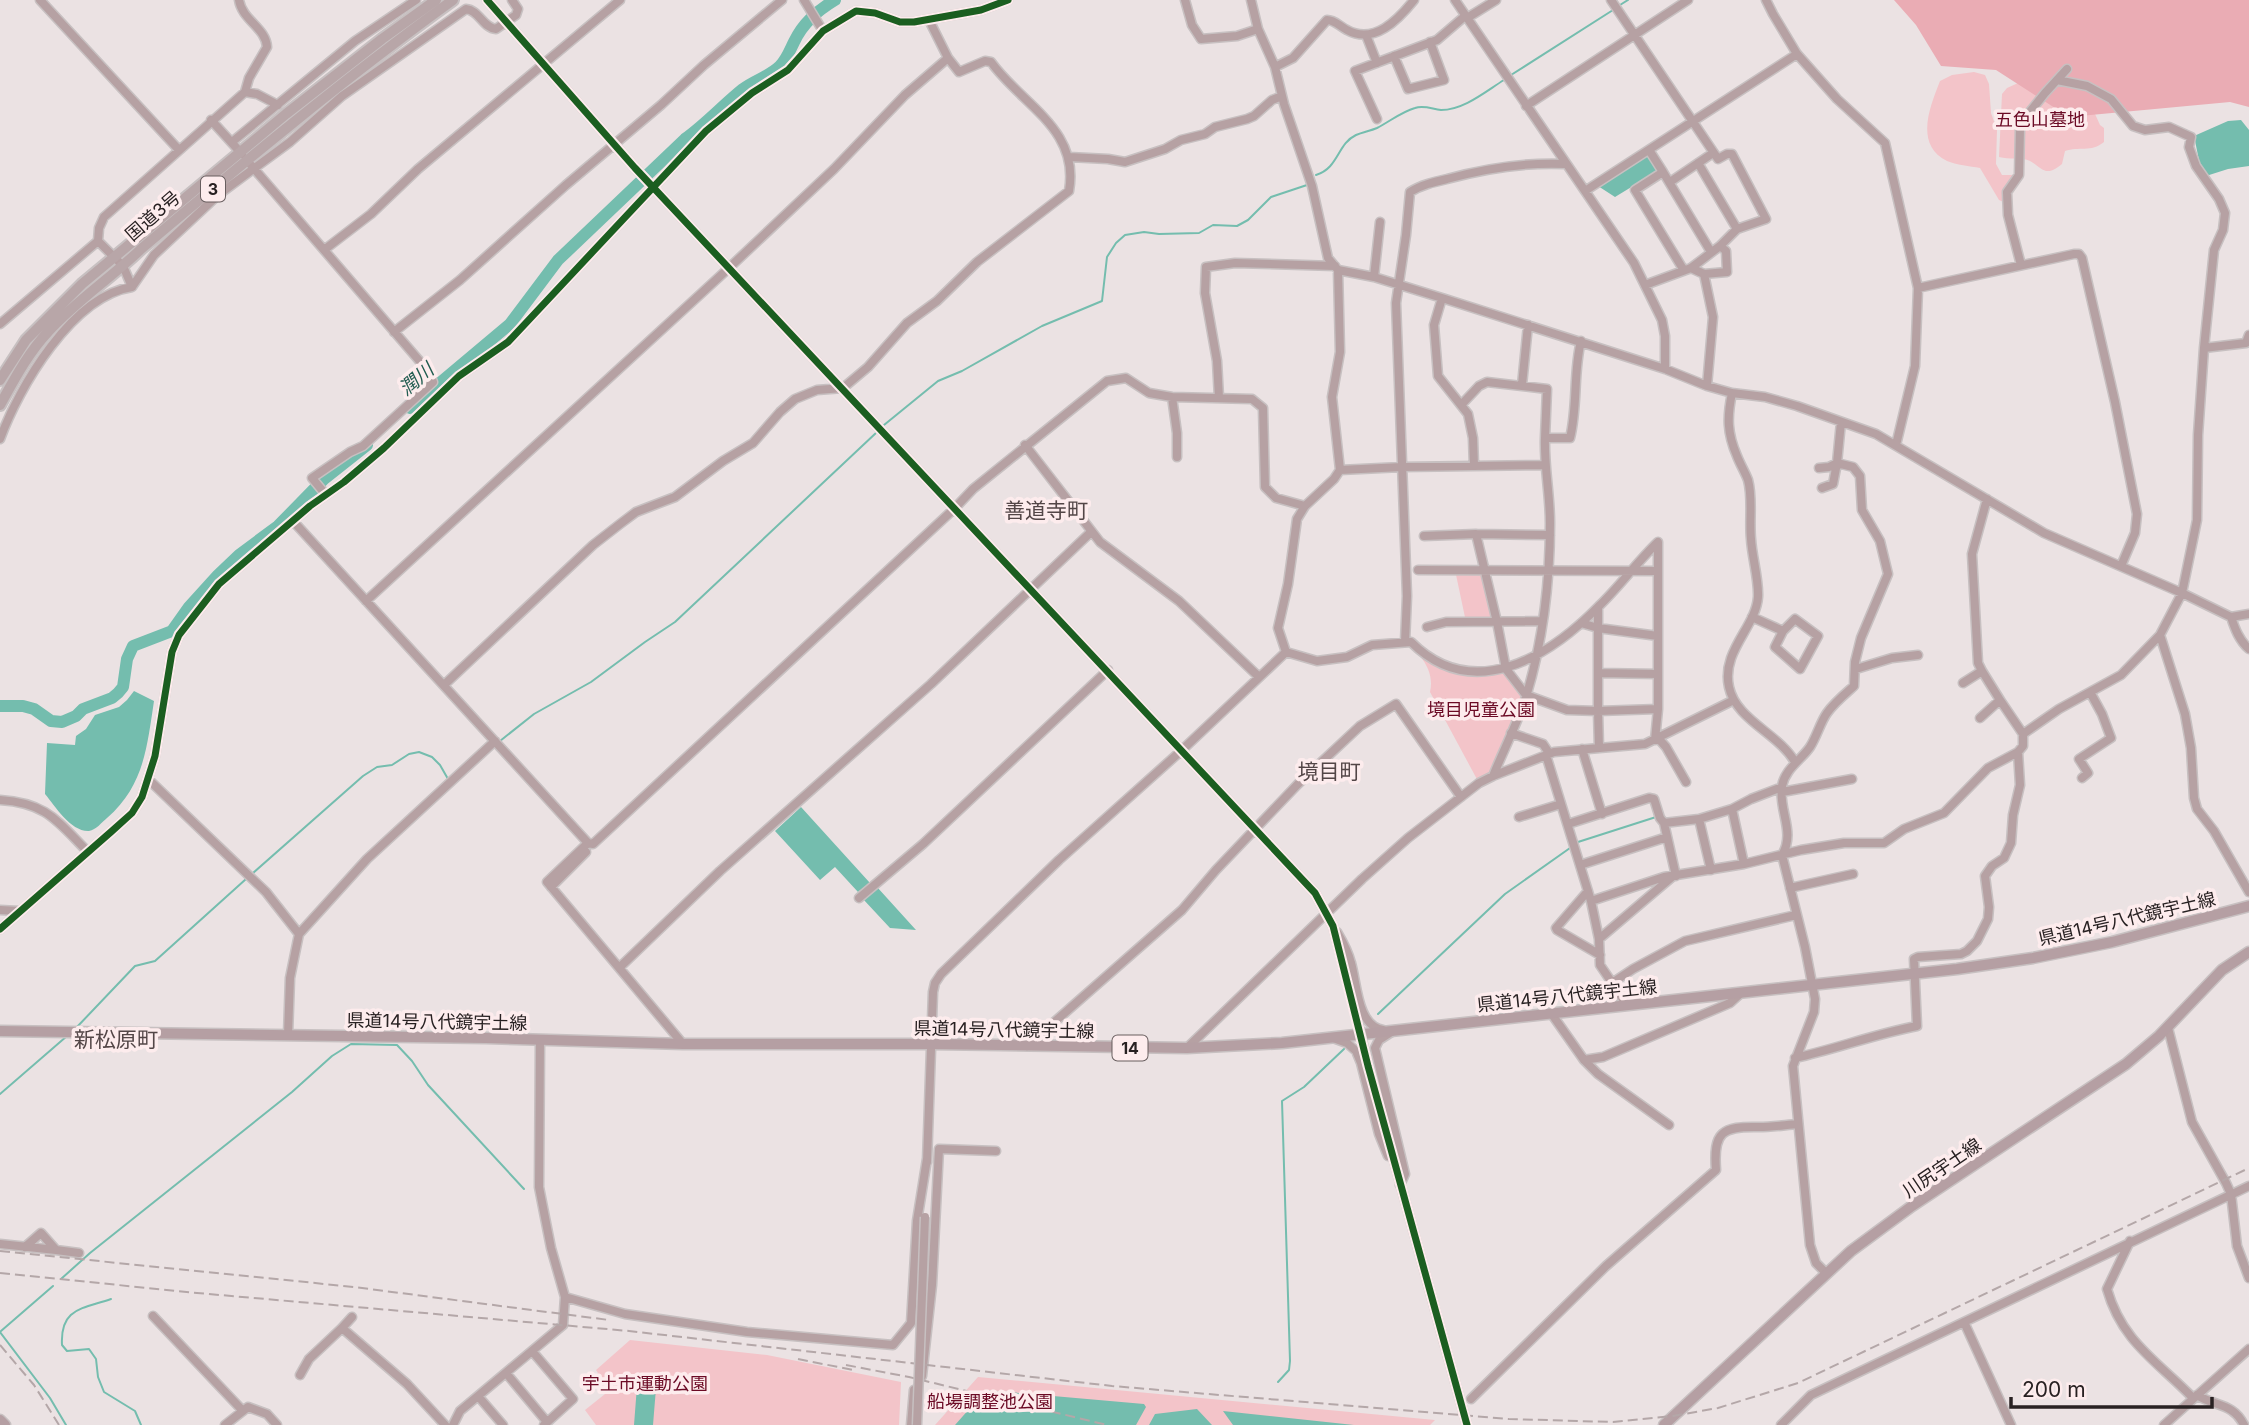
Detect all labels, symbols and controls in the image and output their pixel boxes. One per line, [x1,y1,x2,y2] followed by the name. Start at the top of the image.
[1995,109,2085,130] park label: 五色山墓地
[201,176,225,202] road number: 3
[121,186,184,245] street label: 国道3号
[394,357,440,400] water label: 潤川
[1004,498,1088,523] district label: 善道寺町
[1427,699,1535,720] park label: 境目児童公園
[1298,759,1361,784] district label: 境目町
[2036,888,2217,949] street label: 県道14号八代鏡宇土線
[1476,976,1658,1015] street label: 県道14号八代鏡宇土線
[346,1009,528,1034] street label: 県道14号八代鏡宇土線
[913,1017,1095,1042] street label: 県道14号八代鏡宇土線
[74,1027,158,1052] district label: 新松原町
[1112,1036,1148,1060] road number: 14
[1899,1134,1985,1201] street label: 川尻宇土線
[2011,1366,2212,1410] scale bar
[582,1373,708,1394] park label: 宇土市運動公園
[2022,1377,2086,1402] text: 200 m
[927,1391,1053,1412] park label: 船場調整池公園

